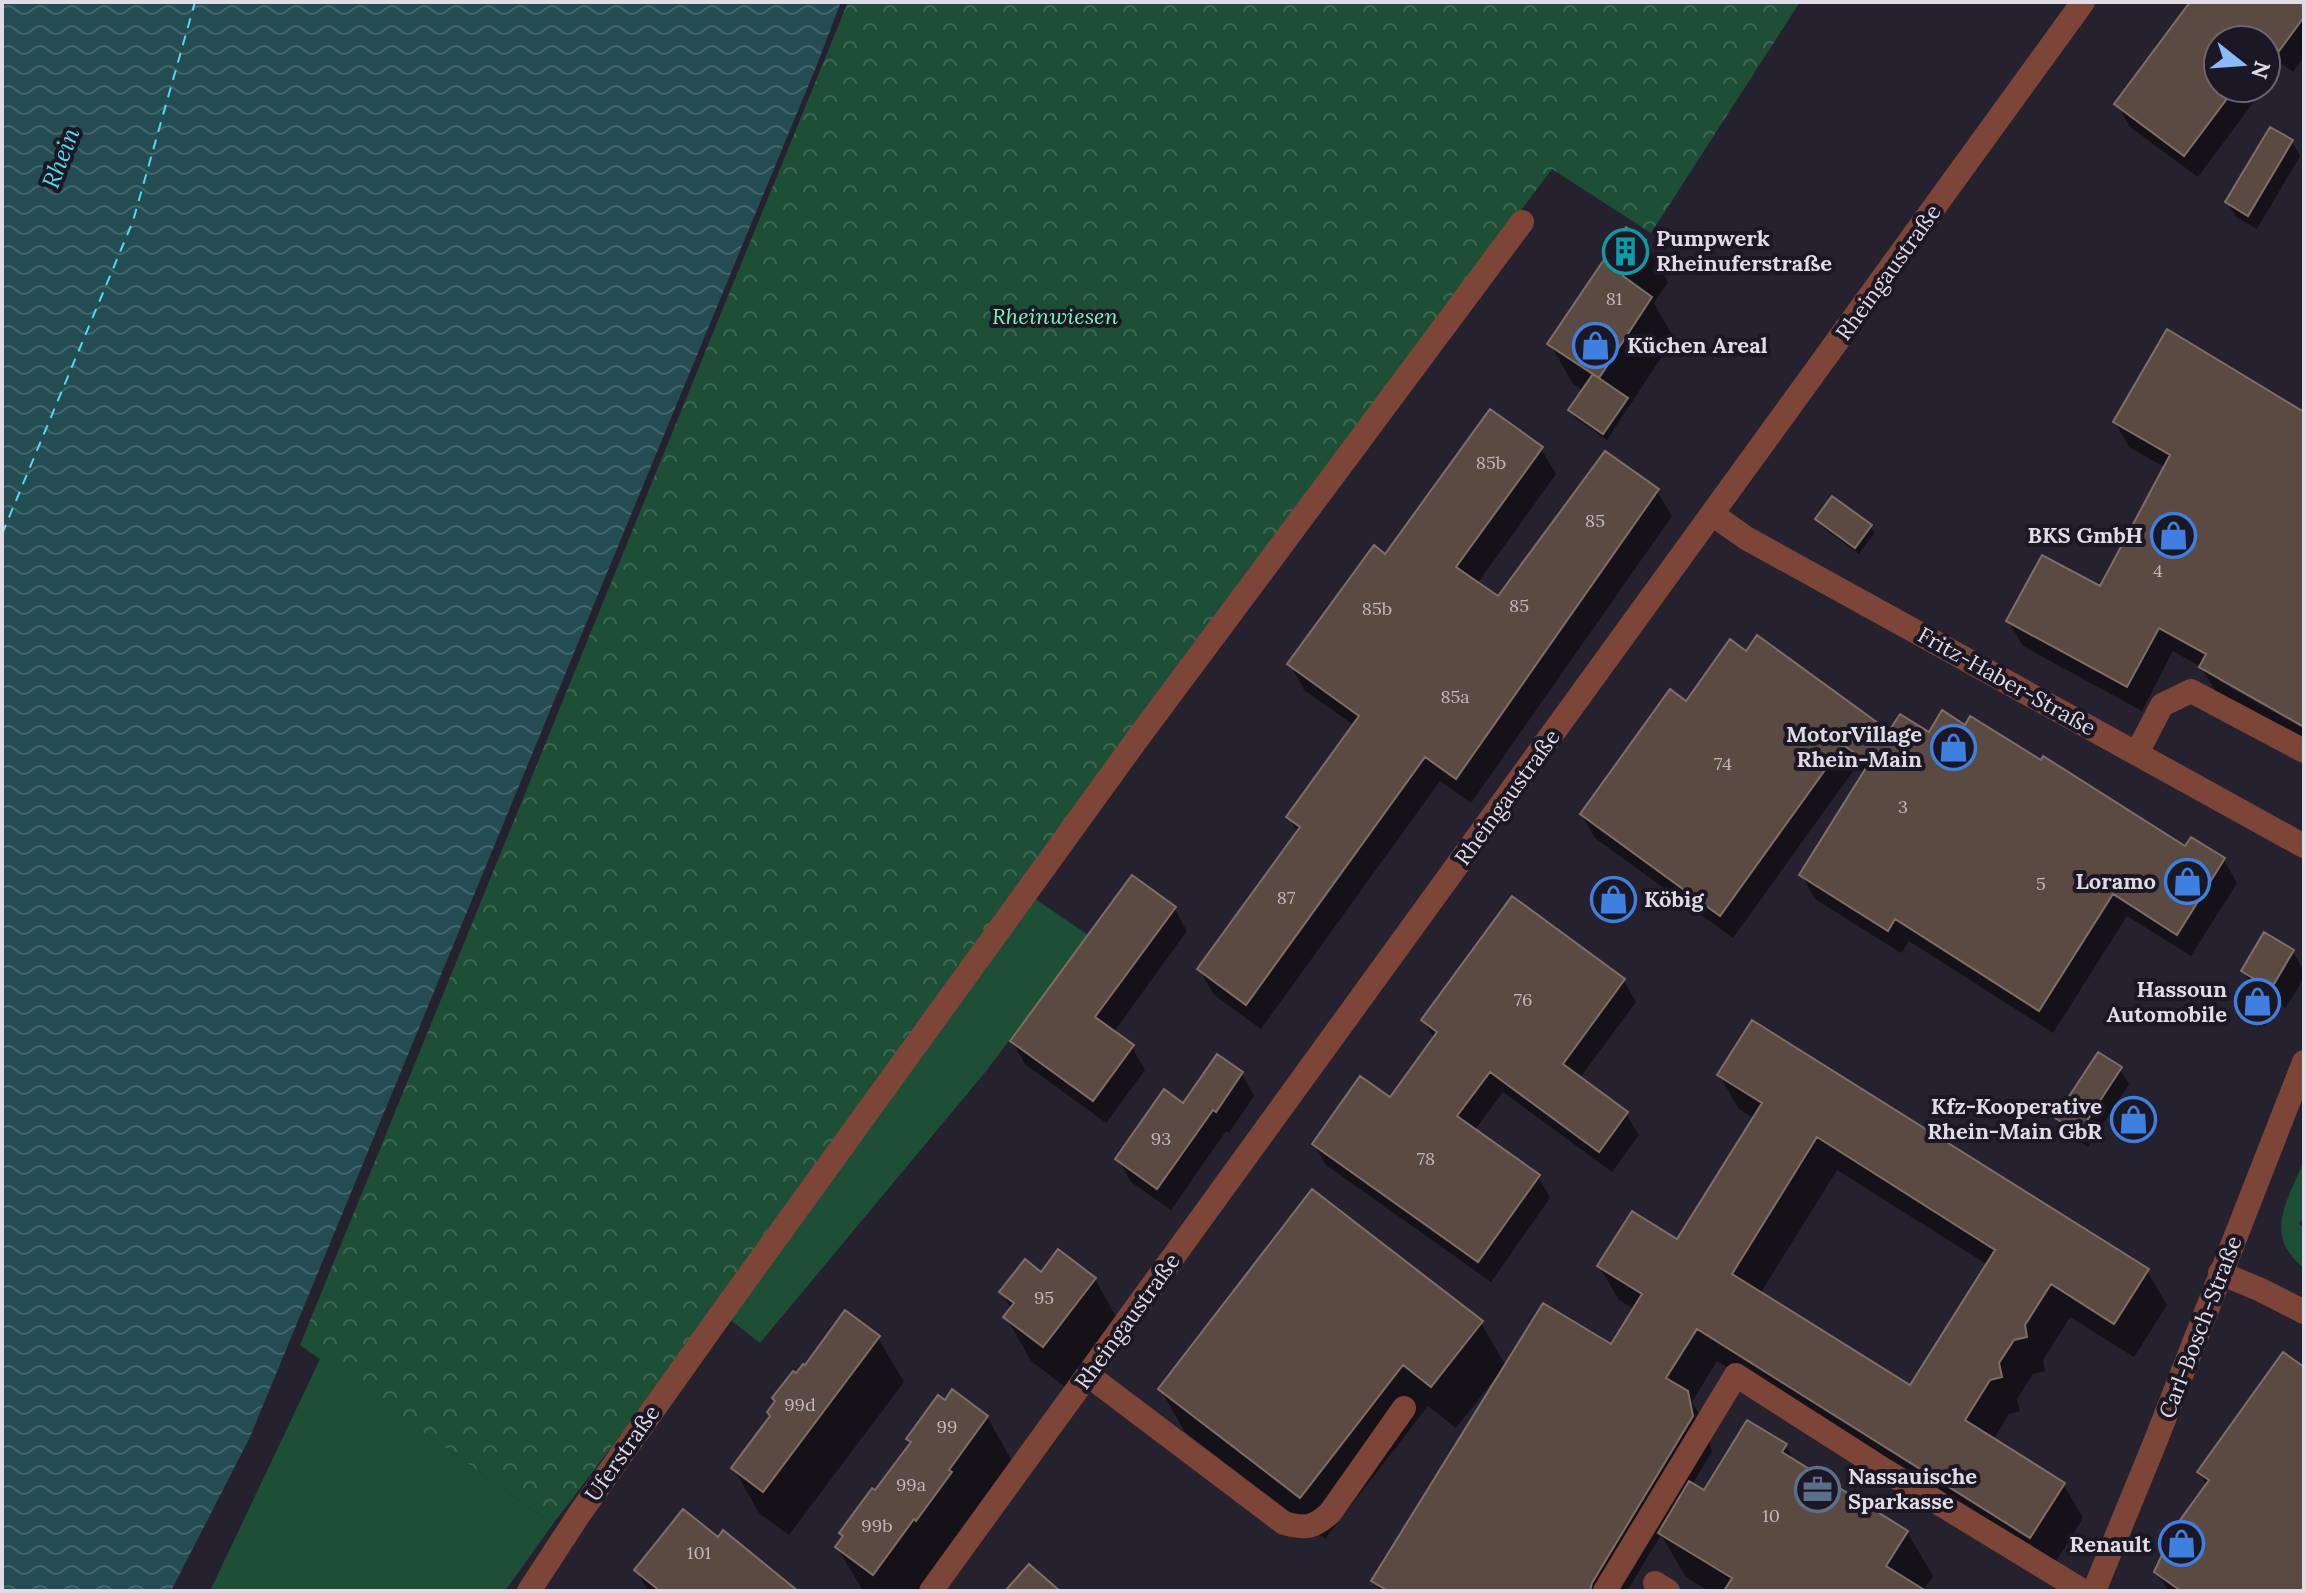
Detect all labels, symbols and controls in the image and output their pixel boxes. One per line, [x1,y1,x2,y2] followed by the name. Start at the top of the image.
[2202,24,2282,104] north arrow
[2245,58,2277,82] text: N
[35,123,86,193] water label: Rhein
[1829,198,1947,345] street label: Rheingaustraße
[1656,224,1832,277] place label: Pumpwerk Rheinuferstraße
[1601,227,1649,275] building icon: Pumpwerk Rheinuferstraße
[1606,287,1622,310] house number: 81
[992,302,1119,330] park label: Rheinwiesen
[1572,321,1620,369] shop icon: Küchen Areal
[1627,331,1768,359] place label: Küchen Areal
[1476,451,1506,474] house number: 85b
[1585,509,1605,532] house number: 85
[2150,511,2198,559] shop icon: BKS GmbH
[2028,521,2143,549] place label: BKS GmbH
[2153,559,2163,582] house number: 4
[1509,594,1529,617] house number: 85
[1362,597,1392,620] house number: 85b
[1913,620,2101,742] street label: Fritz-Haber-Straße
[1440,685,1470,708] house number: 85a
[1786,720,1922,773] place label: MotorVillage Rhein-Main
[1448,723,1566,870] street label: Rheingaustraße
[1929,723,1977,771] shop icon: MotorVillage Rhein-Main
[1714,752,1732,775] house number: 74
[1898,795,1908,818] house number: 3
[2163,857,2211,905] shop icon: Loramo
[2076,867,2156,895] place label: Loramo
[2036,872,2046,895] house number: 5
[1589,875,1637,923] shop icon: Köbig
[1644,885,1704,913] place label: Köbig
[1277,886,1295,909] house number: 87
[2107,975,2227,1028] place label: Hassoun Automobile
[2234,978,2282,1026] shop icon: Hassoun Automobile
[1514,988,1532,1011] house number: 76
[1927,1092,2102,1145] place label: Kfz-Kooperative Rhein-Main GbR
[2109,1095,2157,1143] shop icon: Kfz-Kooperative Rhein-Main GbR
[1151,1127,1171,1150] house number: 93
[1417,1147,1435,1170] house number: 78
[2152,1232,2248,1422] street label: Carl-Bosch-Straße
[1068,1247,1186,1394] street label: Rheingaustraße
[1034,1286,1054,1309] house number: 95
[784,1393,816,1416] house number: 99d
[579,1399,665,1507] street label: Uferstraße
[937,1415,957,1438] house number: 99
[1848,1462,1977,1515] place label: Nassauische Sparkasse
[1793,1465,1841,1513] office icon: Nassauische Sparkasse
[896,1473,926,1496] house number: 99a
[1762,1504,1780,1527] house number: 10
[861,1514,893,1537] house number: 99b
[2158,1520,2206,1568] shop icon: Renault
[2069,1530,2152,1558] place label: Renault
[687,1541,711,1564] house number: 101

